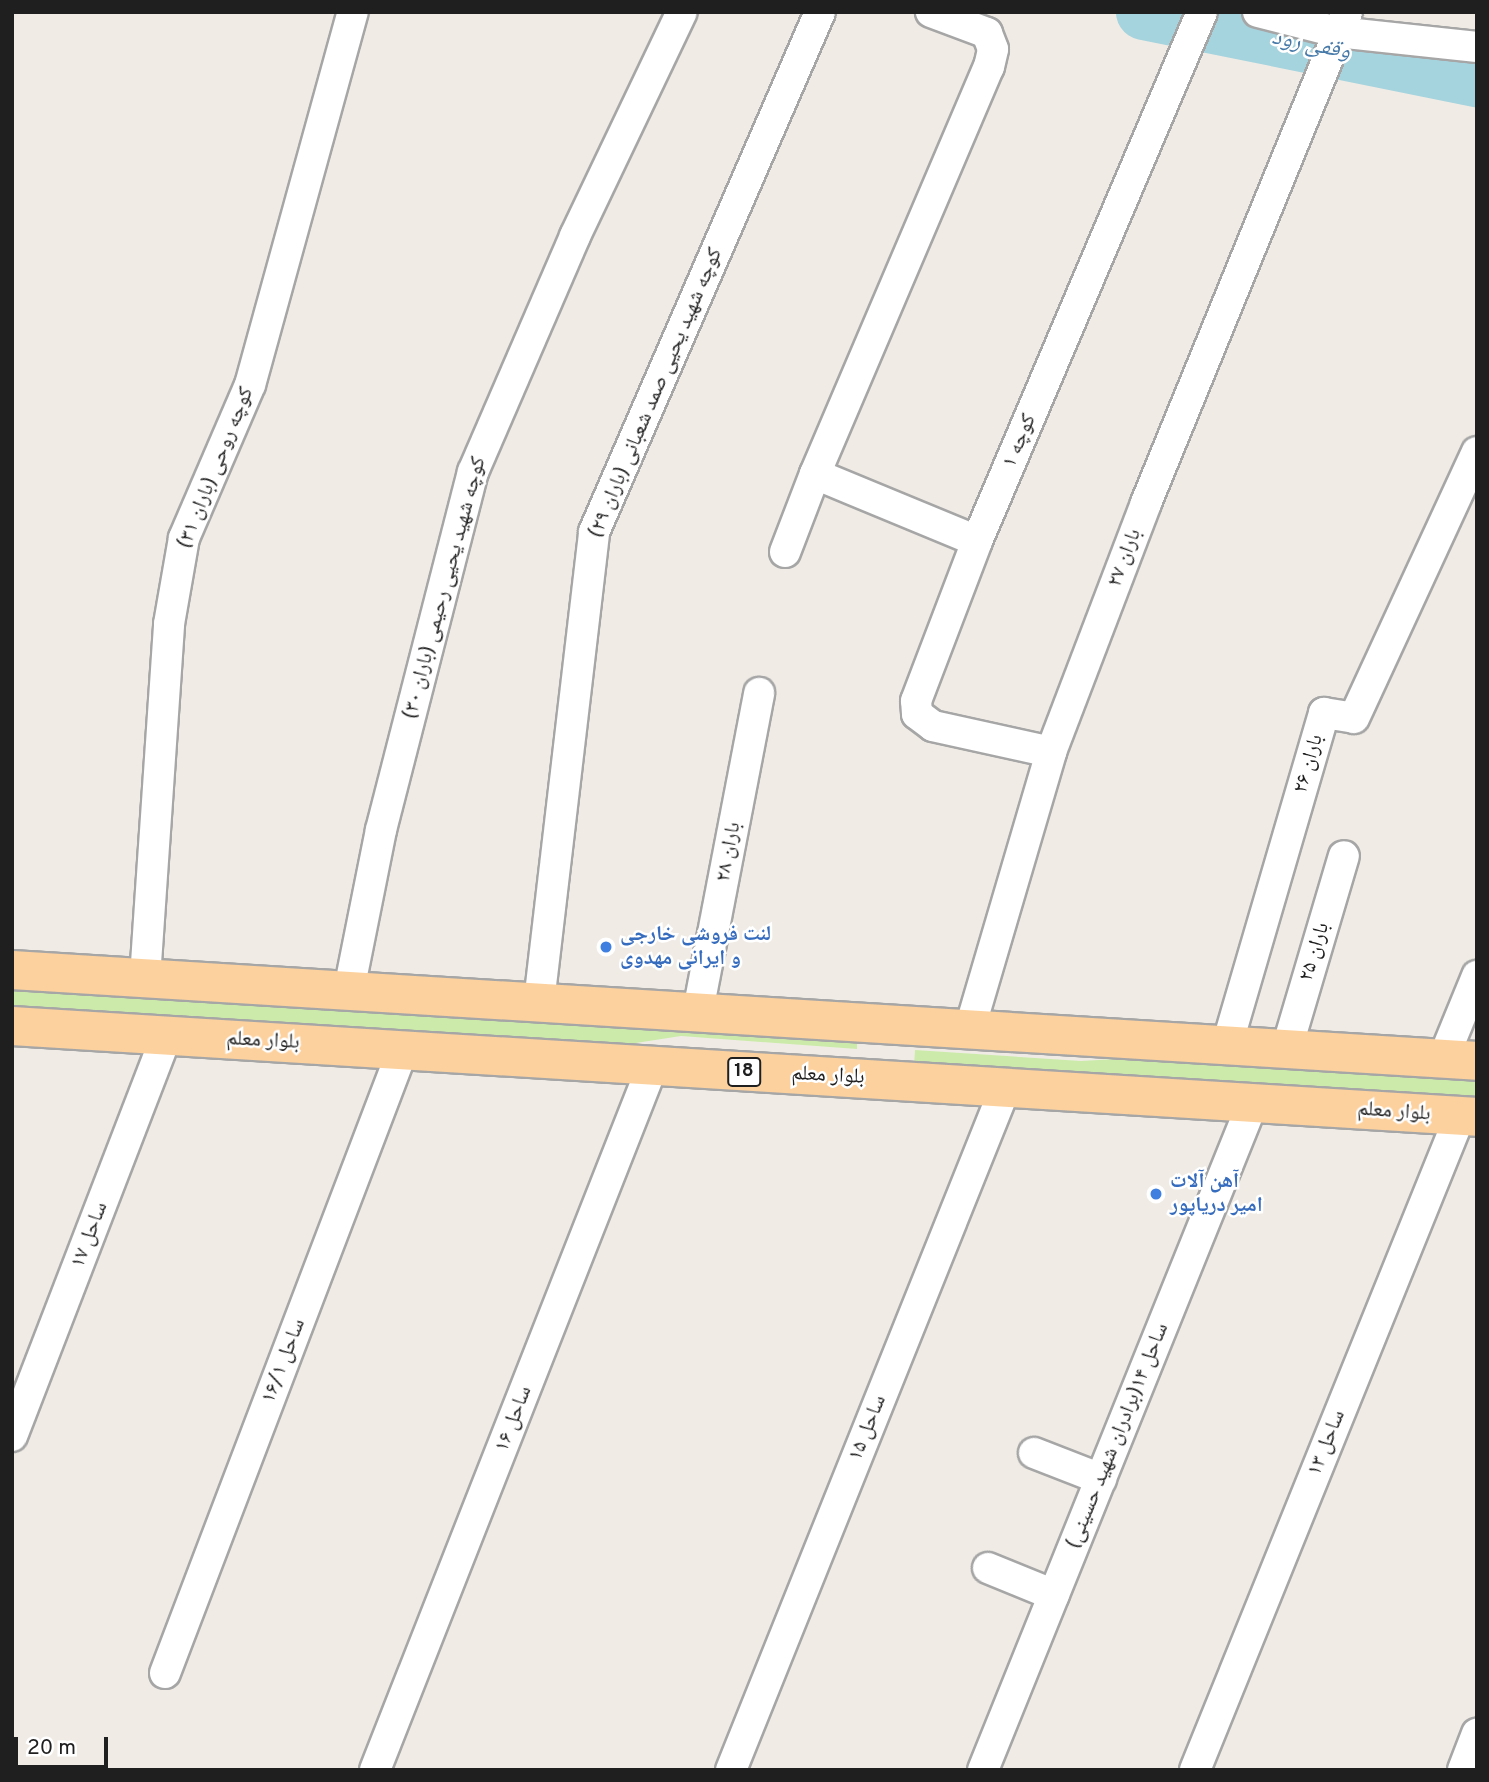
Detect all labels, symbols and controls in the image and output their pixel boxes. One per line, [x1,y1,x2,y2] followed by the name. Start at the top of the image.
[1269,25,1353,67] water label: وقفی رود
[583,244,729,542] street label: کوچه شهید یحیی صمد شعبانی (باران ۲۹)
[172,384,260,552] street label: کوچه روحی (باران ۳۱)
[998,410,1042,472] street label: کوچه ۱
[398,454,492,722] street label: کوچه شهید یحیی رحیمی (باران ۳۰)
[1102,525,1148,591] street label: باران ۲۷
[1289,732,1329,796] street label: باران ۲۶
[711,820,747,884] street label: باران ۲۸
[1294,919,1336,985] street label: باران ۲۵
[620,922,771,972] place label: لنت فروشی خارجی و ایرانی مهدوی
[598,939,614,955] marker: لنت فروشی خارجی و ایرانی مهدوی
[226,1026,300,1056] street label: بلوار معلم
[726,1056,762,1088] road number: 18
[791,1061,865,1091] street label: بلوار معلم
[1357,1097,1431,1127] street label: بلوار معلم
[1170,1169,1263,1219] place label: آهن آلات امیر دریاپور
[1148,1186,1164,1202] marker: آهن آلات امیر دریاپور
[66,1198,114,1272] street label: ساحل ۱۷
[256,1315,312,1407] street label: ساحل ۱۶/۱
[1061,1320,1175,1552] street label: ساحل ۱۴(برادران شهید حسینی)
[490,1382,538,1456] street label: ساحل ۱۶
[843,1391,893,1465] street label: ساحل ۱۵
[1302,1406,1352,1480] street label: ساحل ۱۳
[18,1722,112,1766] scale bar
[27,1735,76,1762] text: 20 m

